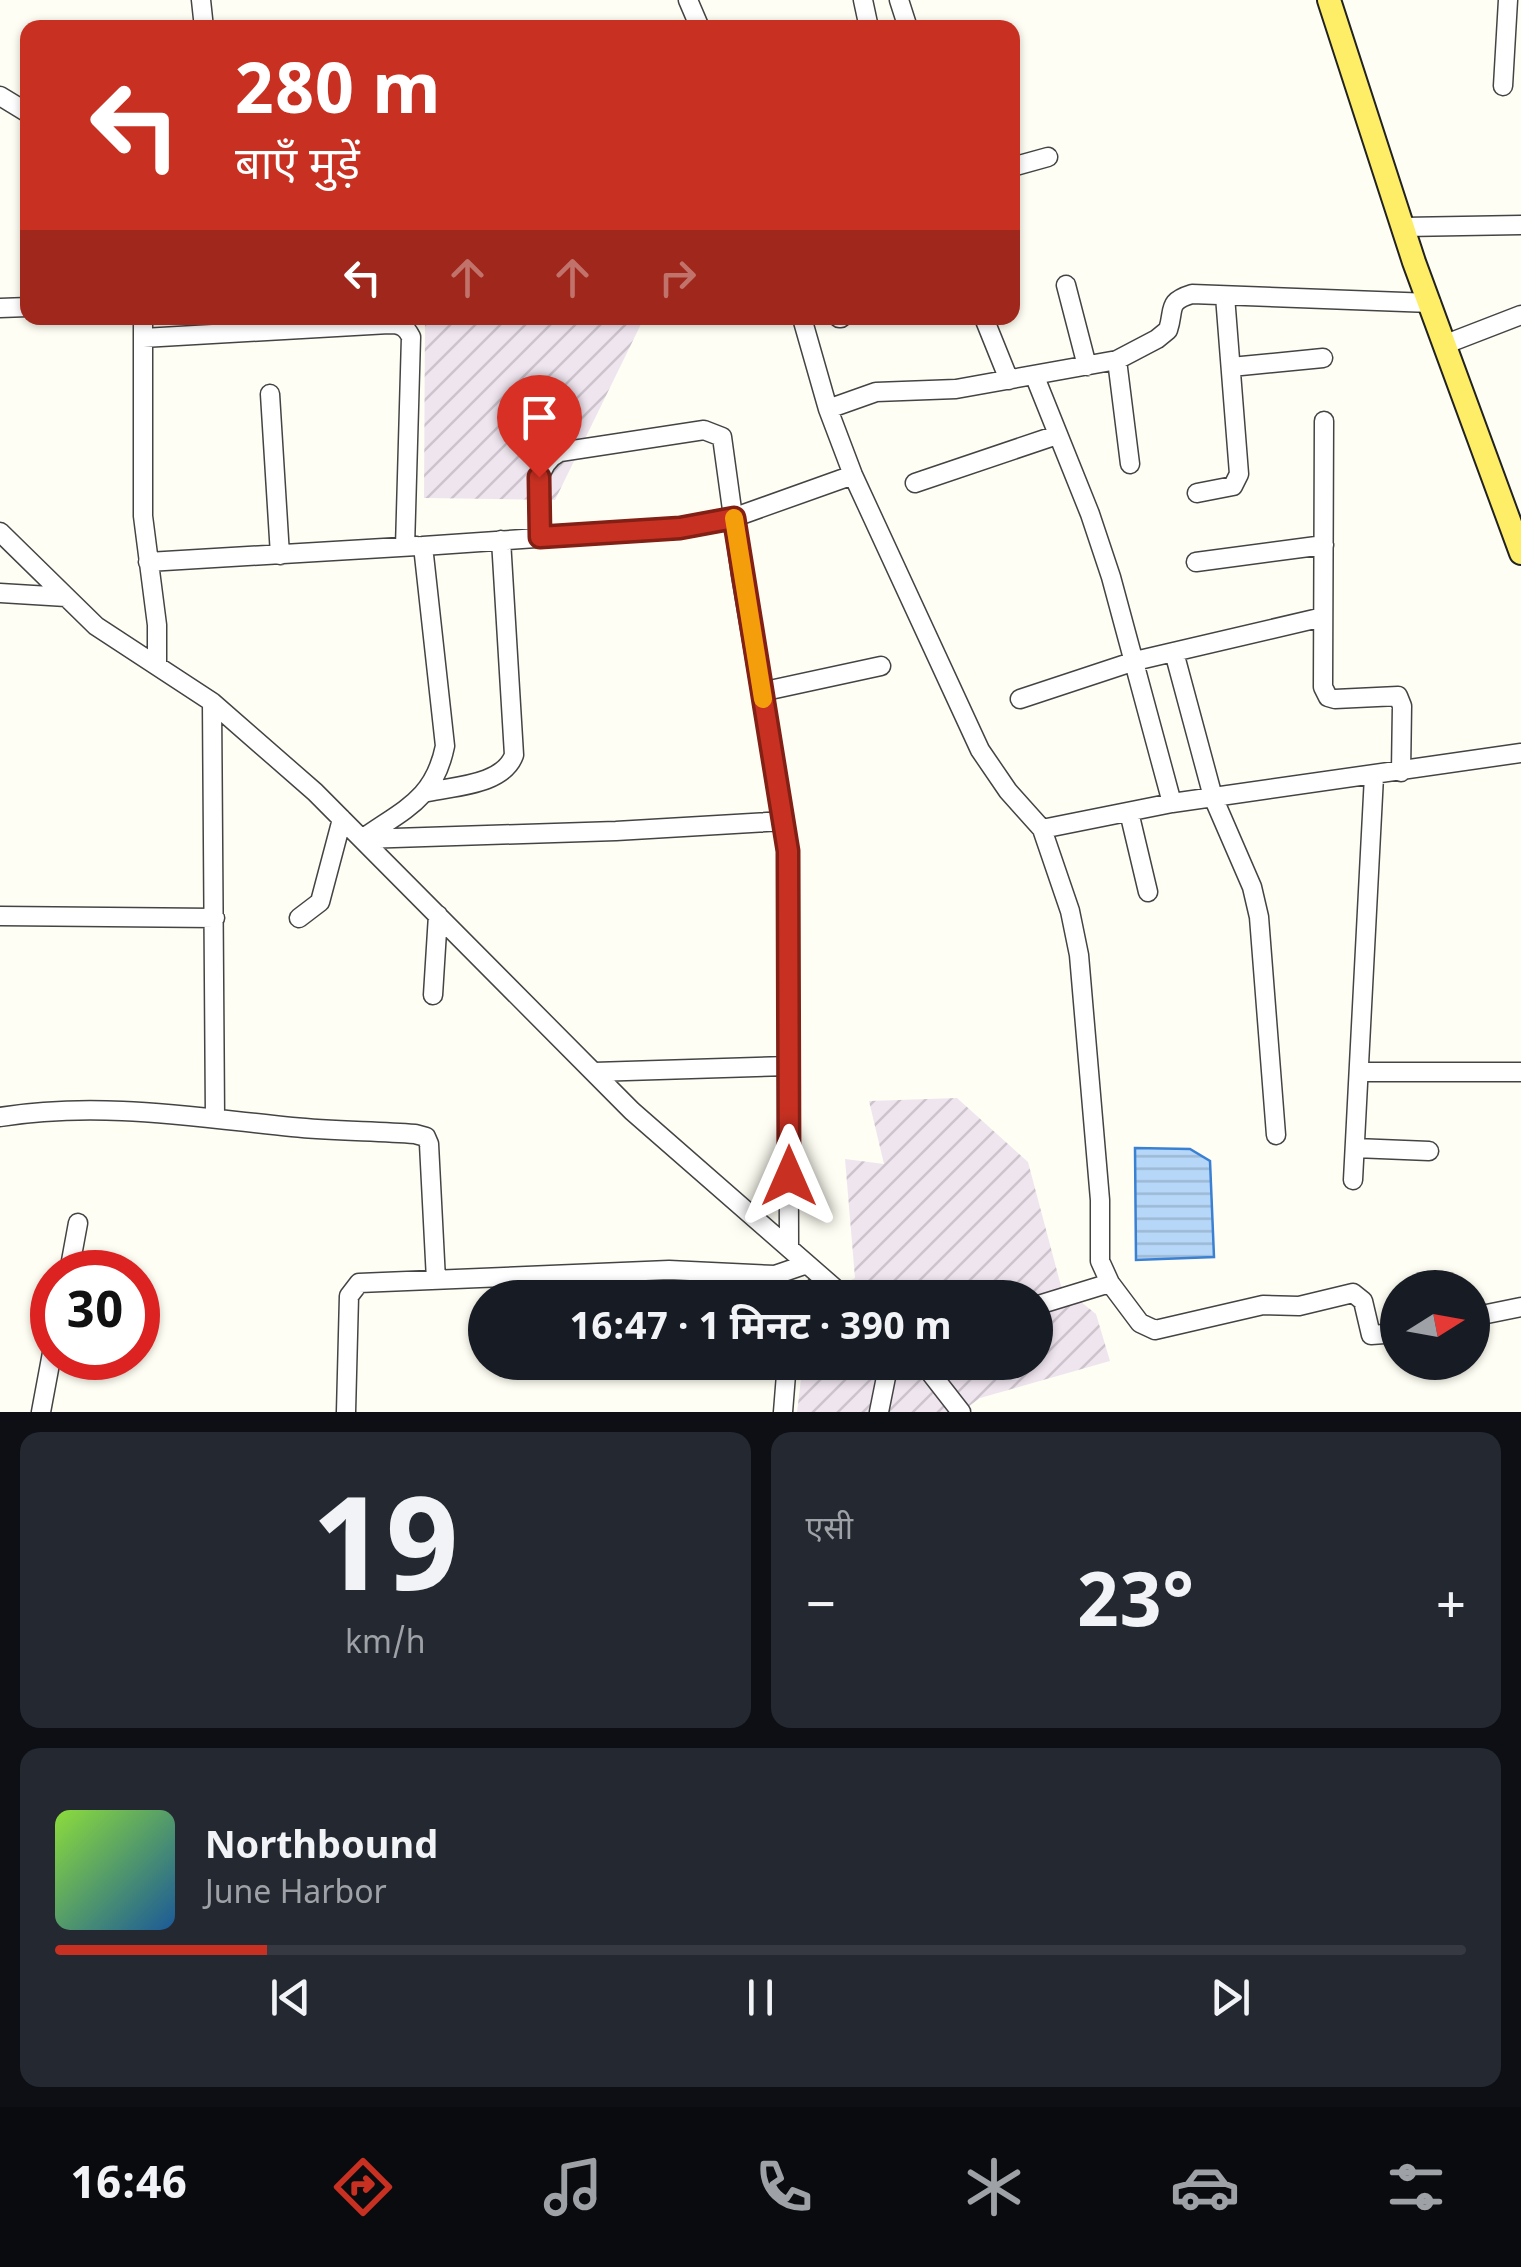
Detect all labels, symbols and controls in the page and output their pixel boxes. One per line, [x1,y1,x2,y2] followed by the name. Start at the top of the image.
[235,50,441,142] text: 280 m
[70,60,200,190] icon: left
[235,139,360,197] text: बाएँ मुड़ें
[335,250,390,305] icon: left
[440,250,495,305] icon: ahead
[545,250,600,305] icon: ahead
[650,250,705,305] icon: right
[497,375,582,478] pin
[512,390,567,445] icon: arrive
[737,1124,841,1228] position arrow
[30,1250,160,1380] speed limit sign: 30
[1380,1270,1490,1380] north arrow
[1380,1270,1490,1380] map controls
[569,1305,952,1355] text: 16:47 · 1 मिनट · 390 m
[312,1474,459,1643] text: 19
[806,1510,853,1552] text: एसी
[1077,1559,1194,1657] text: 23°
[806,1573,836,1644] text: −
[1436,1573,1466,1644] text: +
[345,1624,426,1666] text: km/h
[205,1824,438,1874] text: Northbound
[205,1874,387,1916] text: June Harbor
[263,1970,318,2025] icon: previous
[733,1970,788,2025] icon: pause
[1203,1970,1258,2025] icon: next
[328,2152,398,2222] icon: directions
[538,2152,608,2222] icon: music
[749,2152,819,2222] icon: phone
[959,2152,1029,2222] icon: climate
[1170,2152,1240,2222] icon: car
[1381,2152,1451,2222] icon: filters
[70,2158,187,2216] text: 16:46

